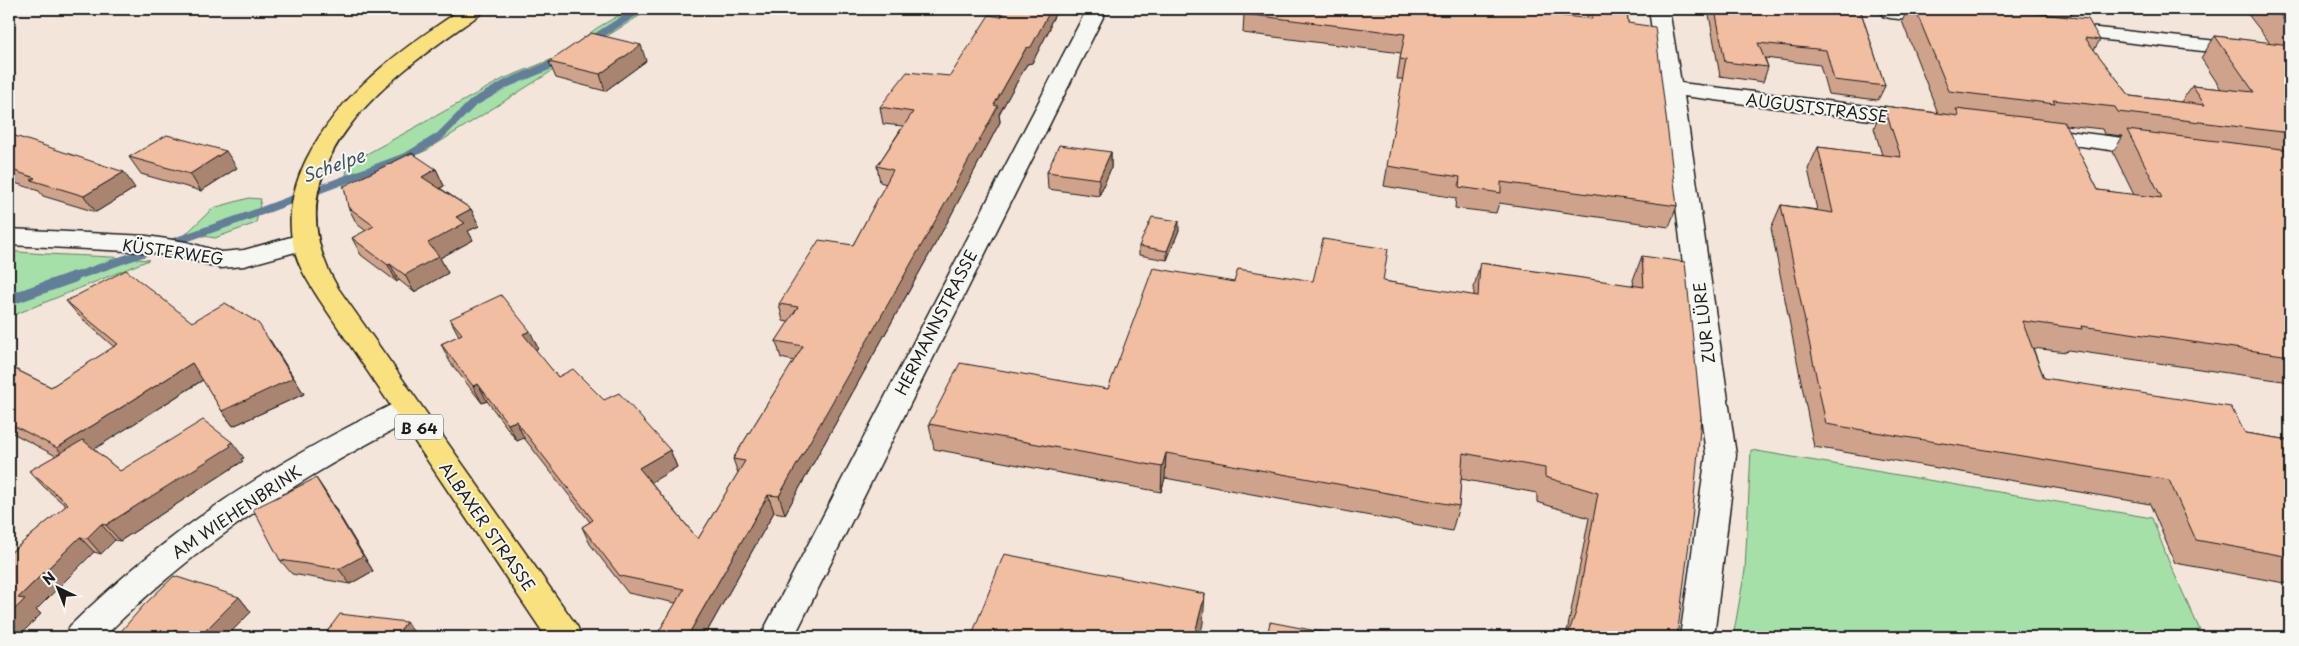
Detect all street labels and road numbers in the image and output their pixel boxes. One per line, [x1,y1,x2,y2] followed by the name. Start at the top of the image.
[1745,86,1889,128] street label: AUGUSTSTRASSE
[121,232,225,270] street label: KÜSTERWEG
[888,245,982,399] street label: HERMANNSTRASSE
[1686,281,1720,365] street label: ZUR LÜRE
[395,414,443,440] road number: B 64
[434,456,542,596] street label: ALBAXER STRASSE
[166,459,306,563] street label: AM WIEHENBRINK

